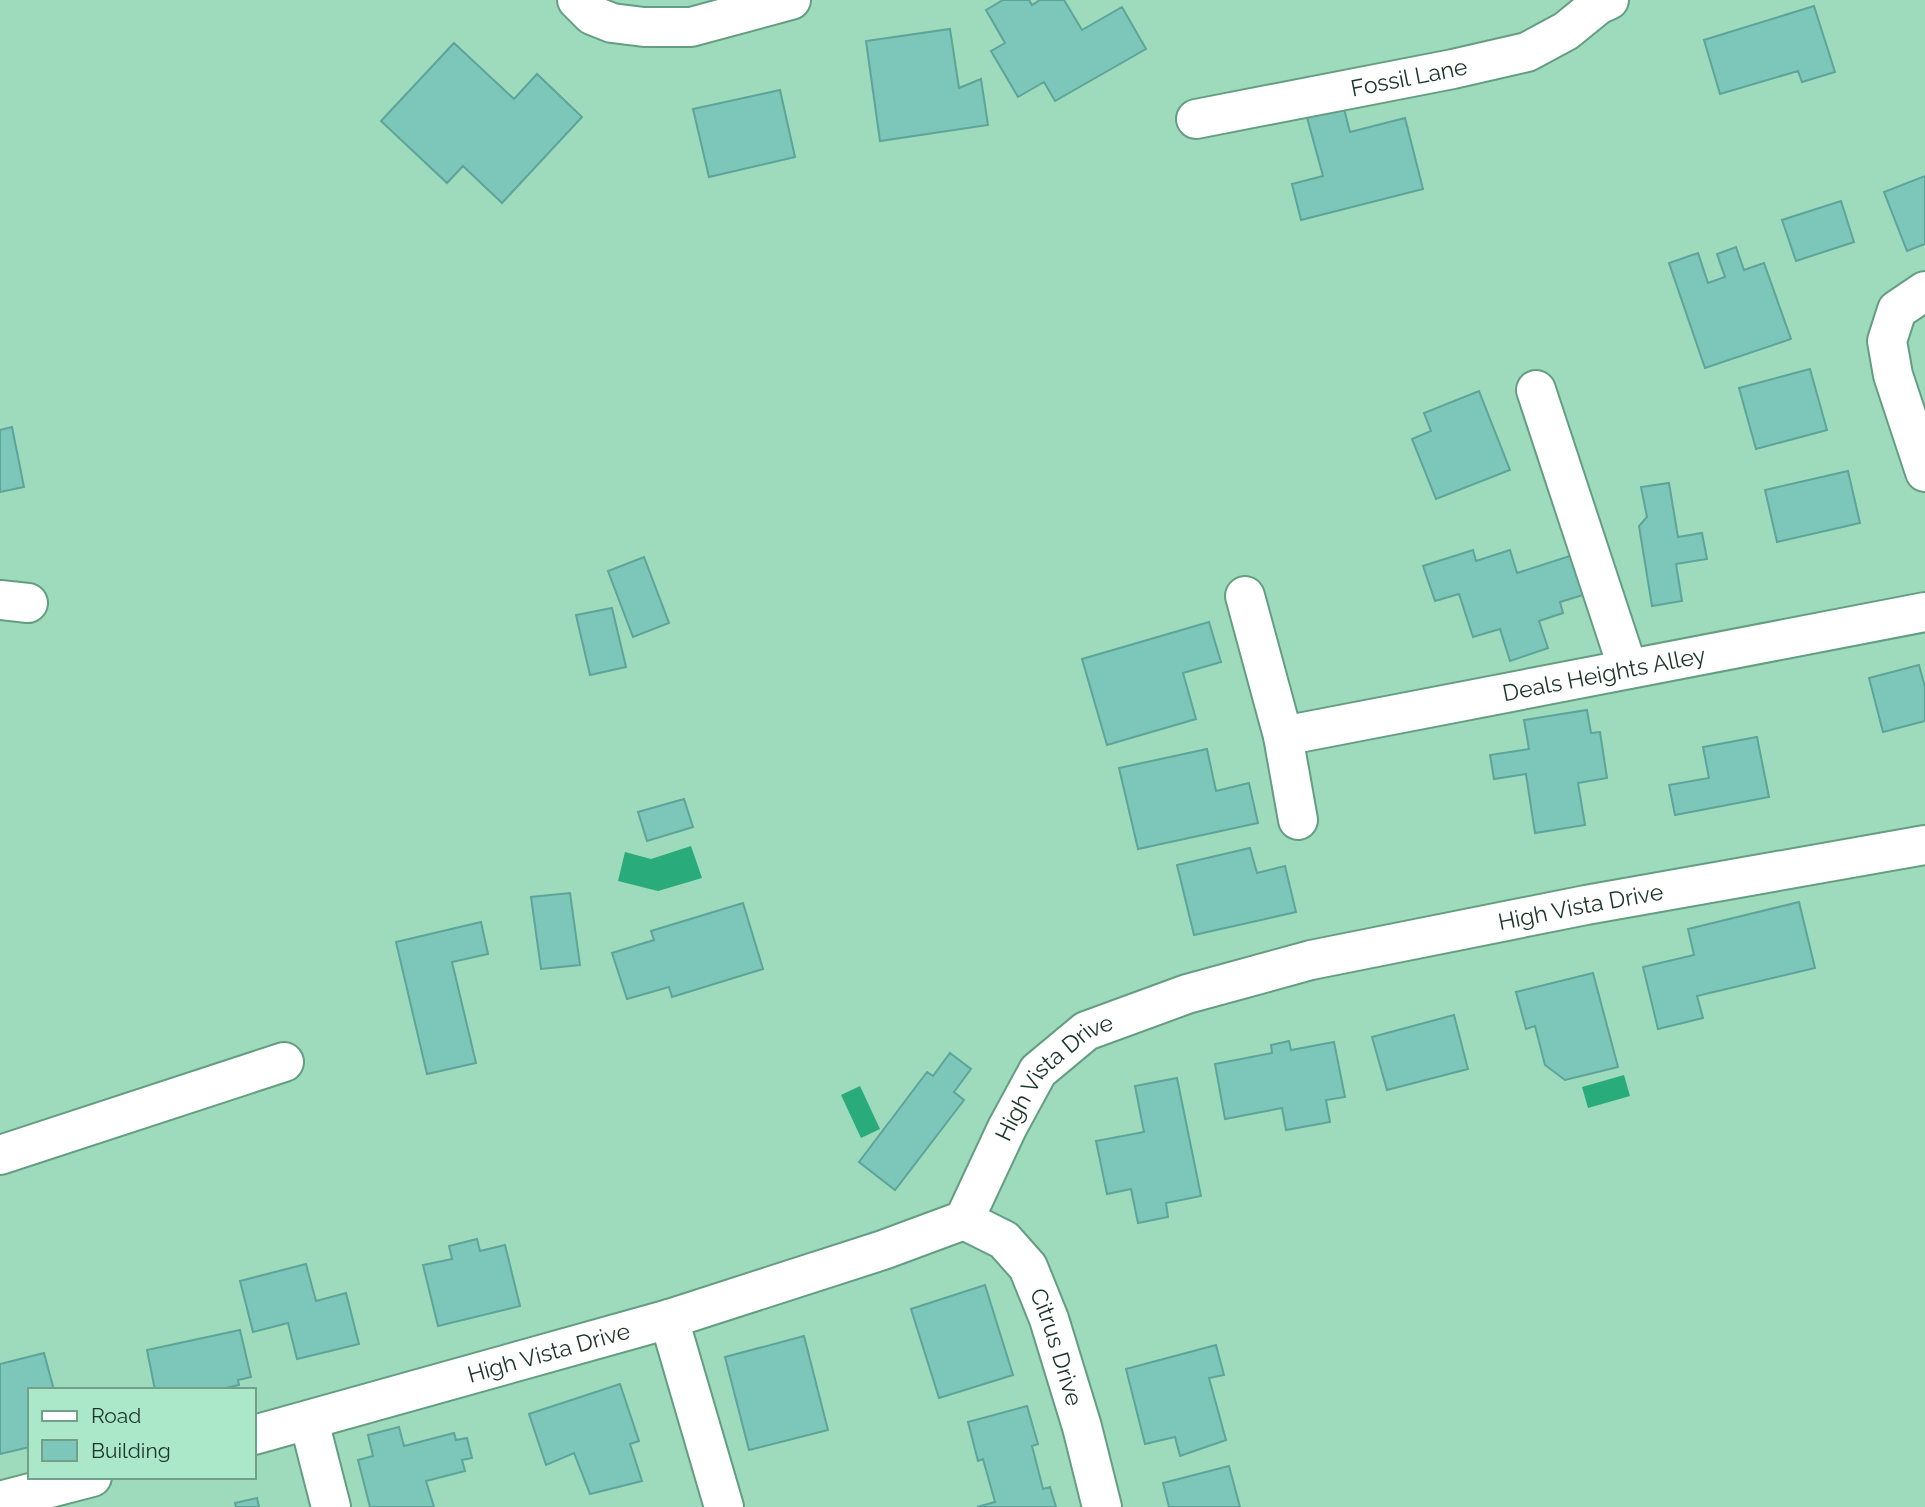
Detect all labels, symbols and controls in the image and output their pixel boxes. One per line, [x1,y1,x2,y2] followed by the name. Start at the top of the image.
[1348,52,1470,102] street label: Fossil Lane
[1500,641,1708,706] street label: Deals Heights Alley
[1496,878,1665,935] street label: High Vista Drive
[989,1008,1117,1145] street label: High Vista Drive
[1025,1284,1089,1409] street label: Citrus Drive
[464,1317,633,1388] street label: High Vista Drive
[28,1388,256,1479] legend
[91,1403,141,1428] text: Road
[91,1438,171,1463] text: Building

